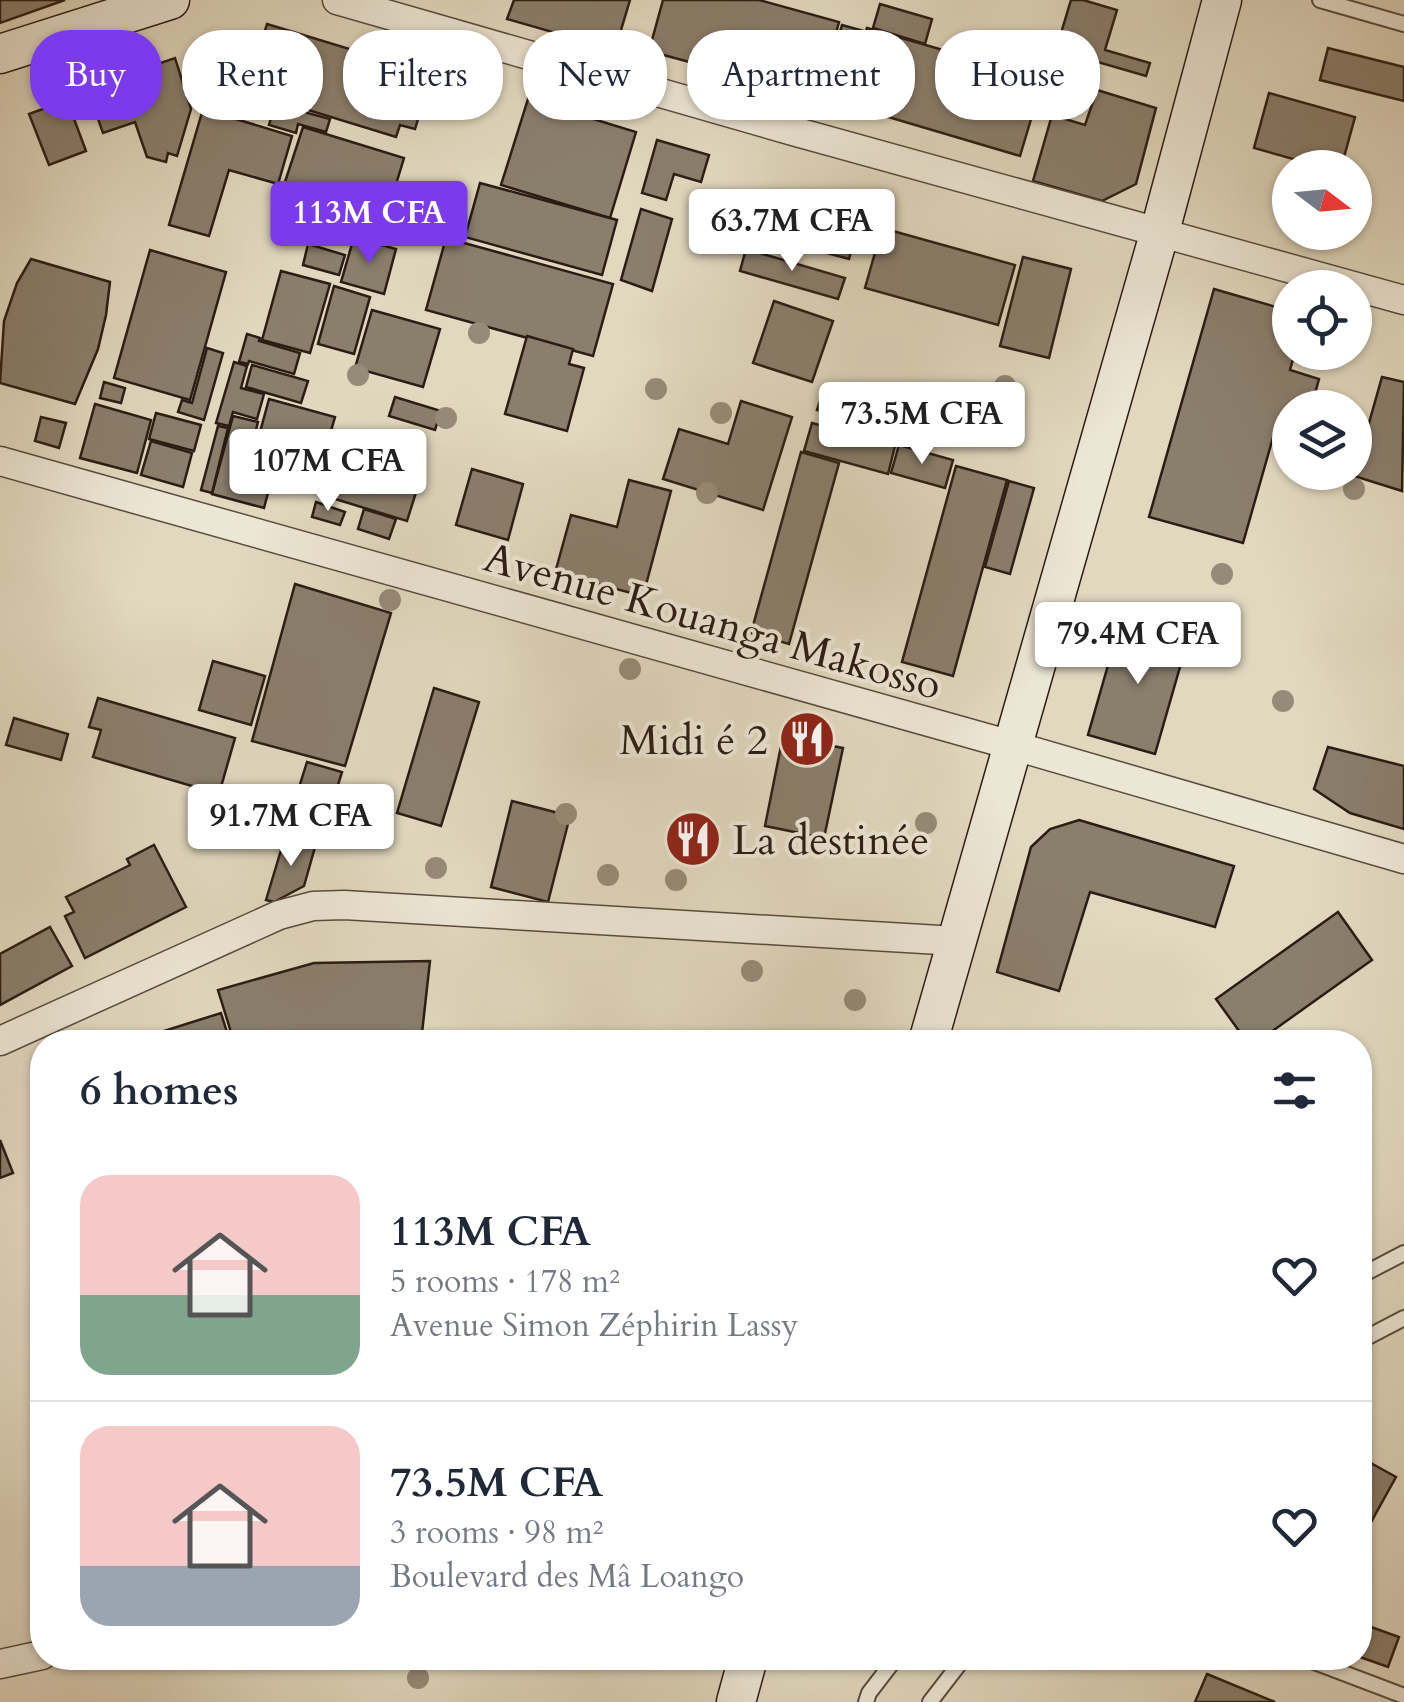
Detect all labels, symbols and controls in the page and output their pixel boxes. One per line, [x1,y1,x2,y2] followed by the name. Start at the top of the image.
[30,30,162,120] chip: Buy
[182,30,323,120] chip: Rent
[343,30,503,120] chip: Filters
[523,30,667,120] chip: New
[687,30,915,120] chip: Apartment
[935,30,1100,120] chip: House
[1272,150,1372,250] north arrow
[1272,150,1372,490] map controls
[266,181,472,266] pin: 113M CFA
[678,189,906,274] pin: 63.7M CFA
[292,191,446,235] text: 113M CFA
[711,199,873,243] text: 63.7M CFA
[1272,270,1372,370] button: locate
[808,382,1036,467] pin: 73.5M CFA
[1272,390,1372,490] button: layers
[841,392,1003,436] text: 73.5M CFA
[225,429,431,514] pin: 107M CFA
[251,439,405,483] text: 107M CFA
[477,529,948,714] street label: Avenue Kouanga Makosso
[1024,602,1252,687] pin: 79.4M CFA
[1057,612,1219,656] text: 79.4M CFA
[777,709,837,769] restaurant icon: Midi é 2
[619,712,768,769] place label: Midi é 2
[177,784,405,869] pin: 91.7M CFA
[210,794,372,838] text: 91.7M CFA
[663,809,723,869] restaurant icon: La destinée
[732,812,929,869] place label: La destinée
[80,1062,238,1119] text: 6 homes
[1267,1063,1322,1118] icon: filters
[390,1203,591,1260] text: 113M CFA
[160,1215,280,1335] icon: home
[1267,1248,1322,1303] icon: heart
[390,1260,620,1304] text: 5 rooms · 178 m²
[390,1304,798,1348] text: Avenue Simon Zéphirin Lassy
[390,1454,603,1511] text: 73.5M CFA
[160,1466,280,1586] icon: home
[1267,1499,1322,1554] icon: heart
[390,1511,603,1555] text: 3 rooms · 98 m²
[390,1555,744,1599] text: Boulevard des Mâ Loango

